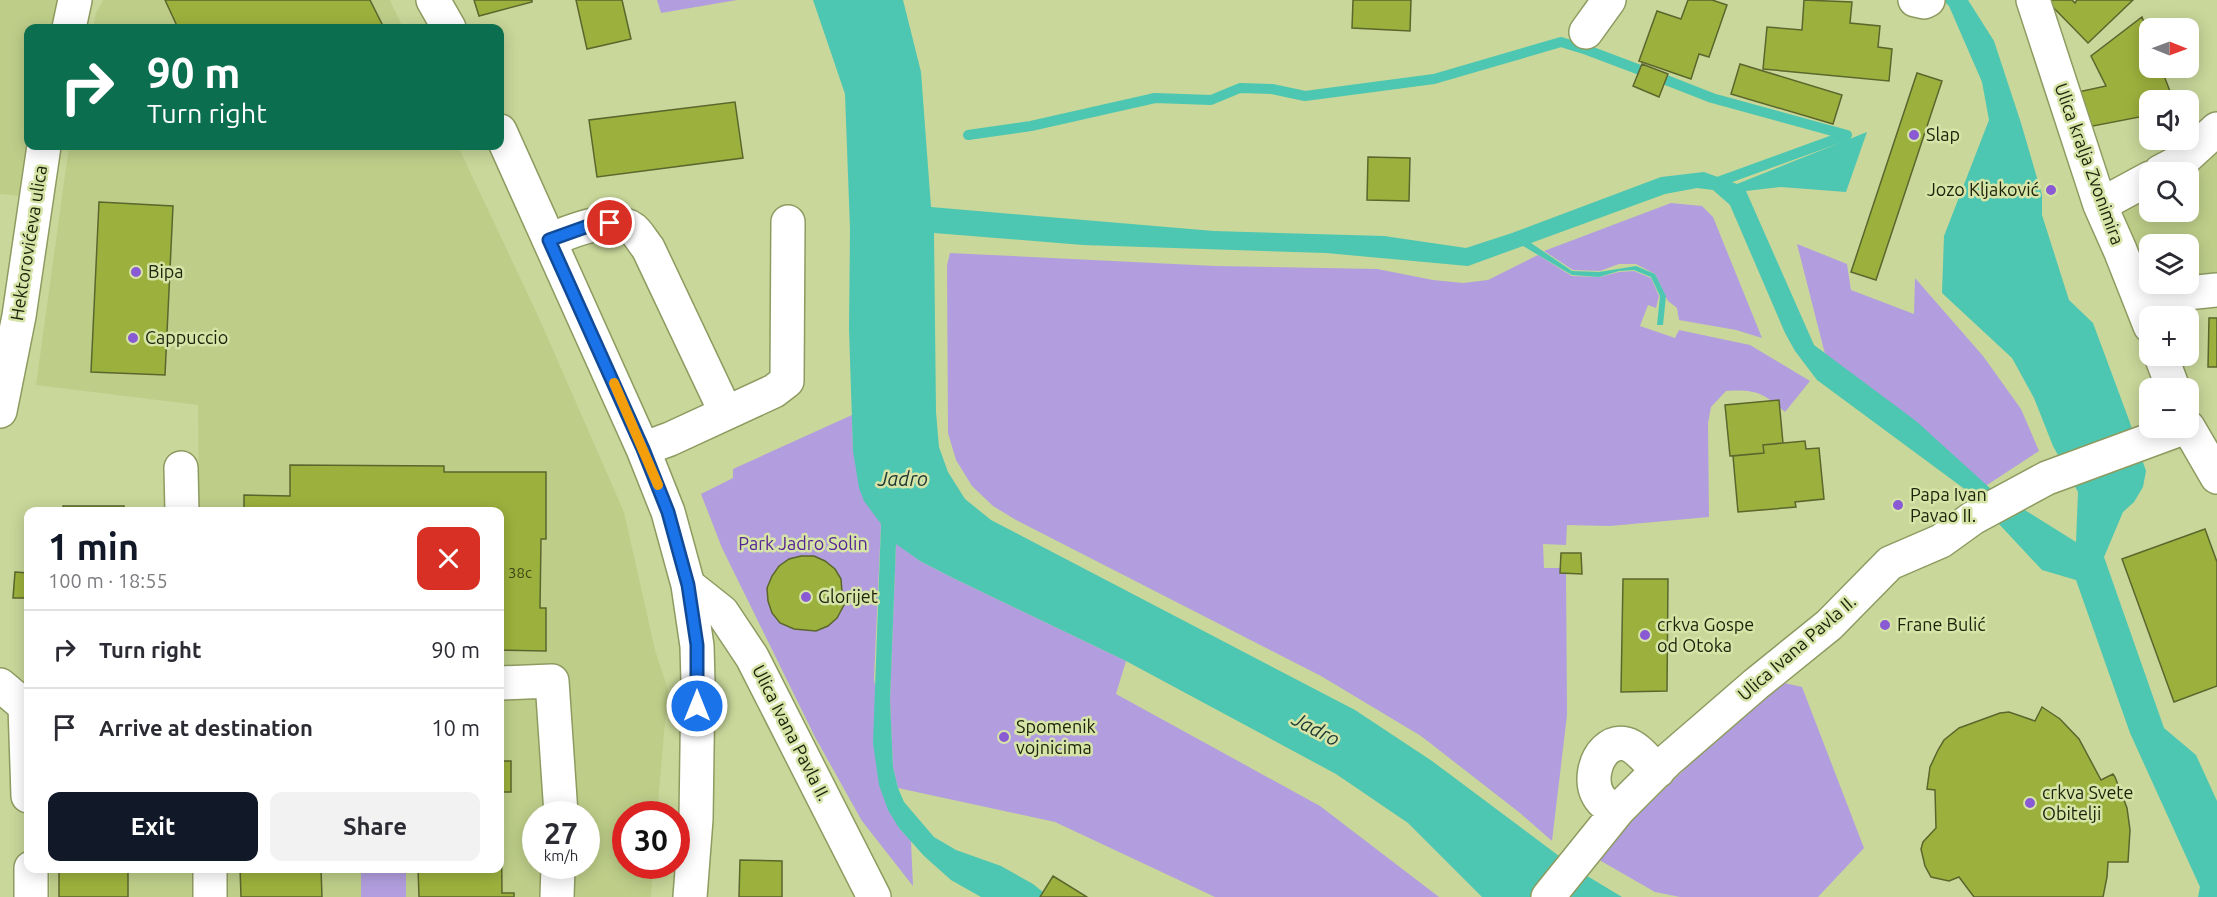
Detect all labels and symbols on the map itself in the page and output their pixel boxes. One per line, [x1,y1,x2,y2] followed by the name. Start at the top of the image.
[2139,18,2199,78] north arrow
[2051,80,2129,247] street label: Ulica kralja Zvonimira
[1926,124,1960,144] place label: Slap
[1907,128,1921,142] marker: Slap
[6,164,50,322] street label: Hektorovićeva ulica
[1927,179,2039,199] place label: Jozo Kljaković
[2044,183,2058,197] marker: Jozo Kljaković
[584,197,635,248] pin
[148,261,184,281] place label: Bipa
[129,265,143,279] marker: Bipa
[145,327,228,347] place label: Cappuccio
[126,331,140,345] marker: Cappuccio
[877,467,928,490] water label: Jadro
[1910,484,1987,525] place label: Papa Ivan Pavao II.
[1891,498,1905,512] marker: Papa Ivan Pavao II.
[738,533,868,553] park label: Park Jadro Solin
[508,564,532,581] house number: 38c
[818,586,878,606] place label: Glorijet
[799,590,813,604] marker: Glorijet
[1733,591,1859,704] street label: Ulica Ivana Pavla II.
[1657,614,1754,655] place label: crkva Gospe od Otoka
[1897,614,1986,634] place label: Frane Bulić
[1878,618,1892,632] marker: Frane Bulić
[1638,628,1652,642] marker: crkva Gospe od Otoka
[749,661,835,804] street label: Ulica Ivana Pavla II.
[665,674,729,738] position arrow
[1288,706,1344,750] water label: Jadro
[1016,716,1096,757] place label: Spomenik vojnicima
[997,730,1011,744] marker: Spomenik vojnicima
[2042,782,2133,823] place label: crkva Svete Obitelji
[2023,796,2037,810] marker: crkva Svete Obitelji
[612,801,690,879] speed limit sign: 30

